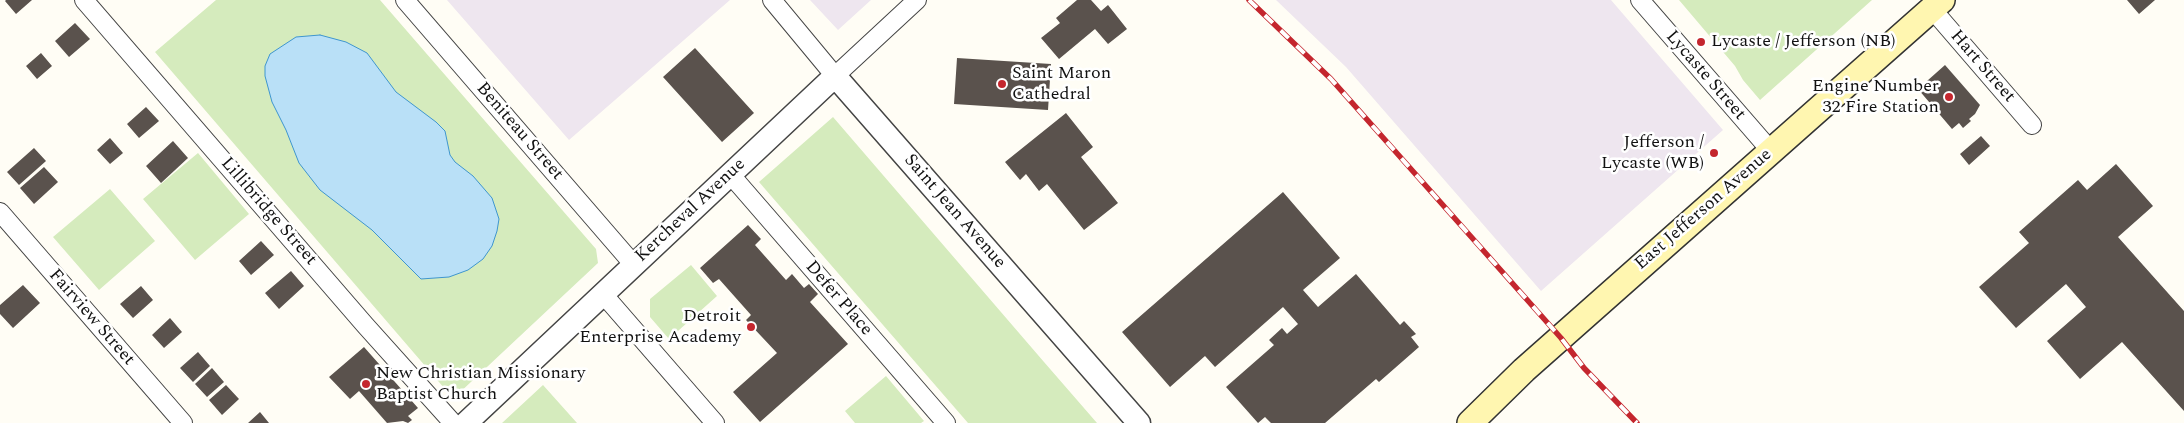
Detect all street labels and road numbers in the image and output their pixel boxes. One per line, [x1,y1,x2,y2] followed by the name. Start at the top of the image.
[1945,26,2019,108] street label: Hart Street
[1660,27,1750,125] street label: Lycaste Street
[471,79,567,185] street label: Beniteau Street
[1631,145,1777,275] street label: East Jefferson Avenue
[898,150,1010,274] street label: Saint Jean Avenue
[215,154,321,270] street label: Lillibridge Street
[631,154,751,268] street label: Kercheval Avenue
[800,257,876,341] street label: Defer Place
[43,265,139,371] street label: Fairview Street

